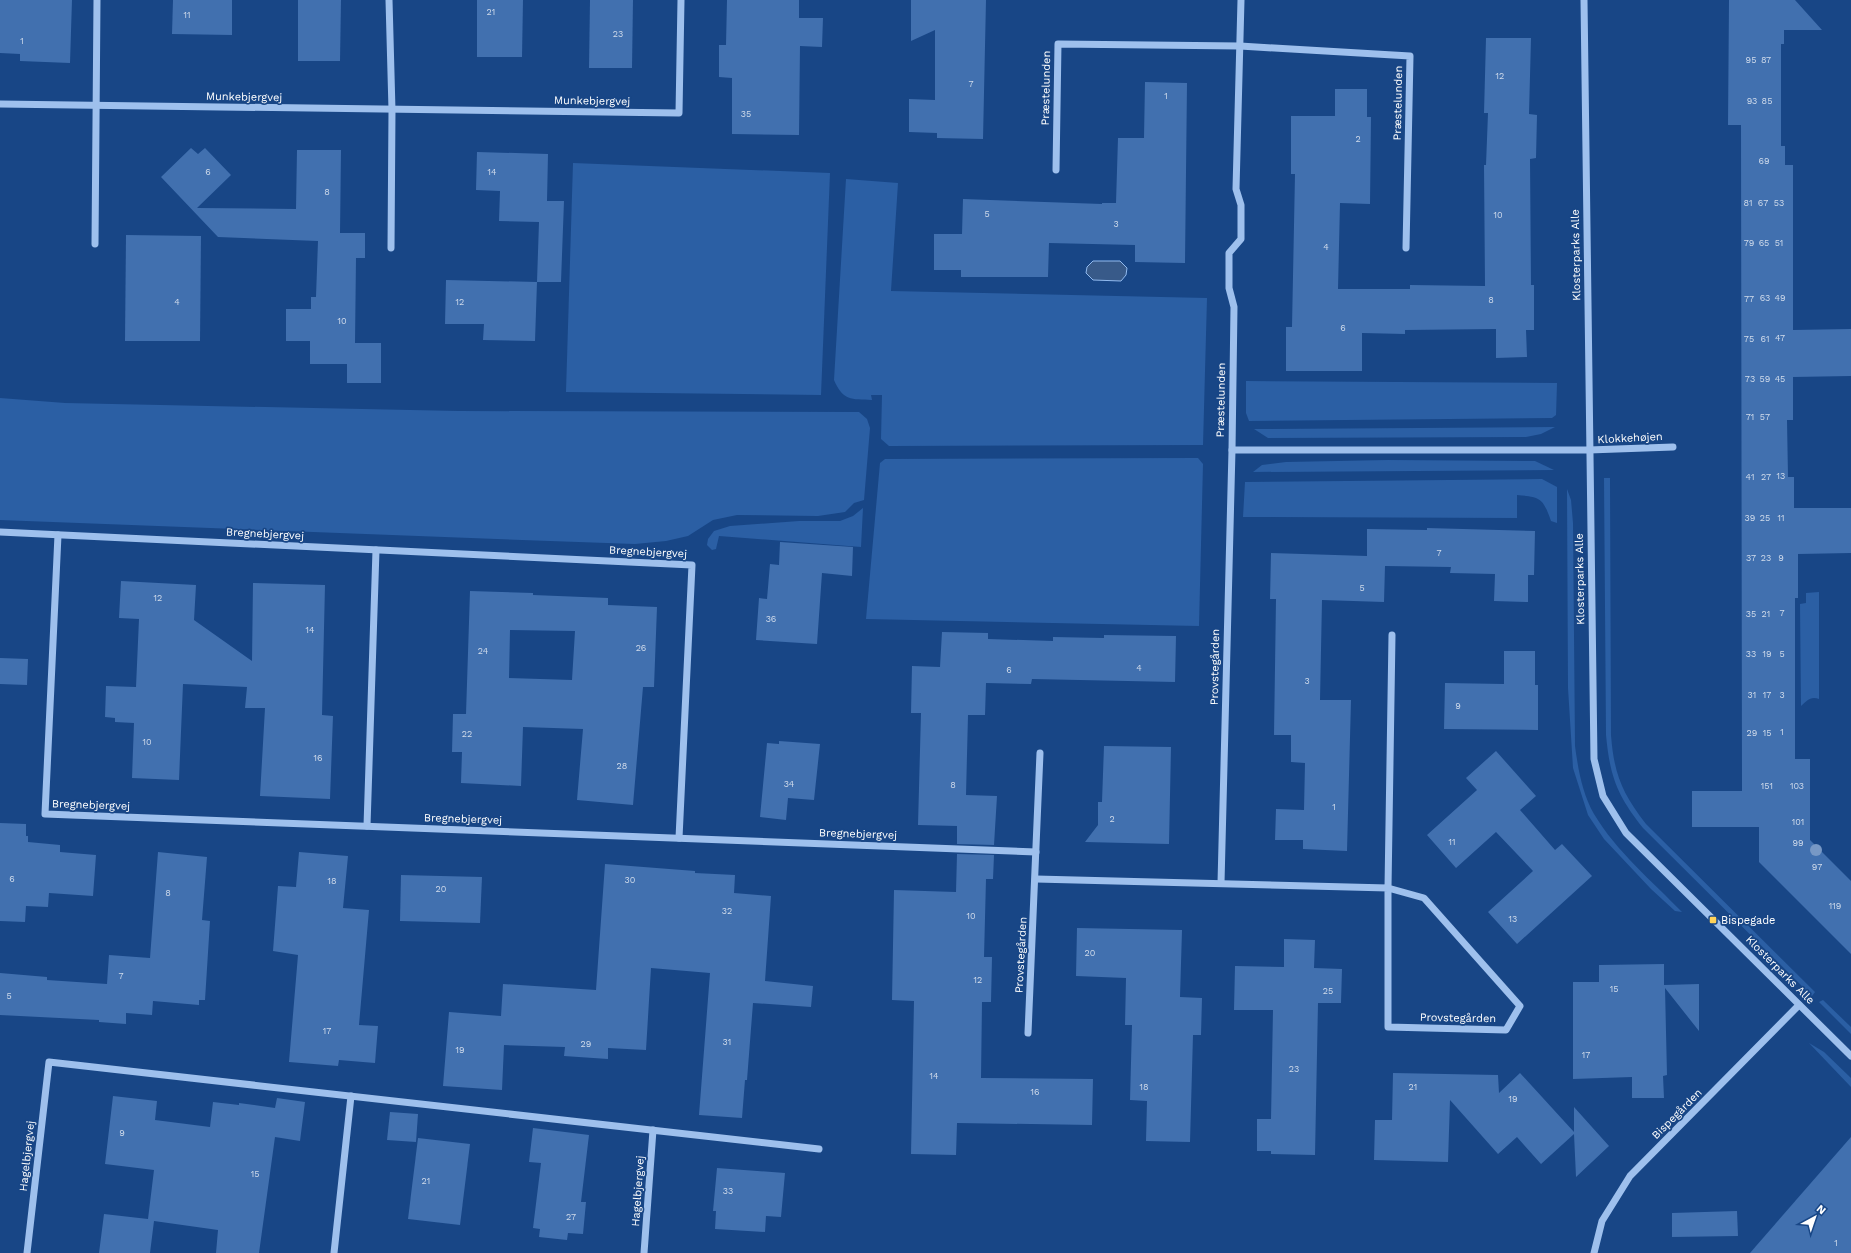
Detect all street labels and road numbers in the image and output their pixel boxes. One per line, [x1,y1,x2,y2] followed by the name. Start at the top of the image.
[1039,51,1053,125] street label: Præstelunden
[1391,66,1405,140] street label: Præstelunden
[206,90,282,104] street label: Munkebjergvej
[554,94,630,108] street label: Munkebjergvej
[1569,209,1583,301] street label: Klosterparks Alle
[1214,363,1228,437] street label: Præstelunden
[1597,430,1663,446] street label: Klokkehøjen
[226,525,304,543] street label: Bregnebjergvej
[1573,533,1587,625] street label: Klosterparks Alle
[609,543,687,561] street label: Bregnebjergvej
[1208,629,1222,705] street label: Provstegården
[52,797,130,813] street label: Bregnebjergvej
[424,811,502,827] street label: Bregnebjergvej
[819,826,897,842] street label: Bregnebjergvej
[1013,917,1029,993] street label: Provstegården
[1743,933,1817,1007] street label: Klosterparks Alle
[1420,1011,1496,1025] street label: Provstegården
[1649,1086,1705,1142] street label: Bispegården
[17,1120,37,1192] street label: Hagelbjergvej
[629,1155,647,1227] street label: Hagelbjergvej

